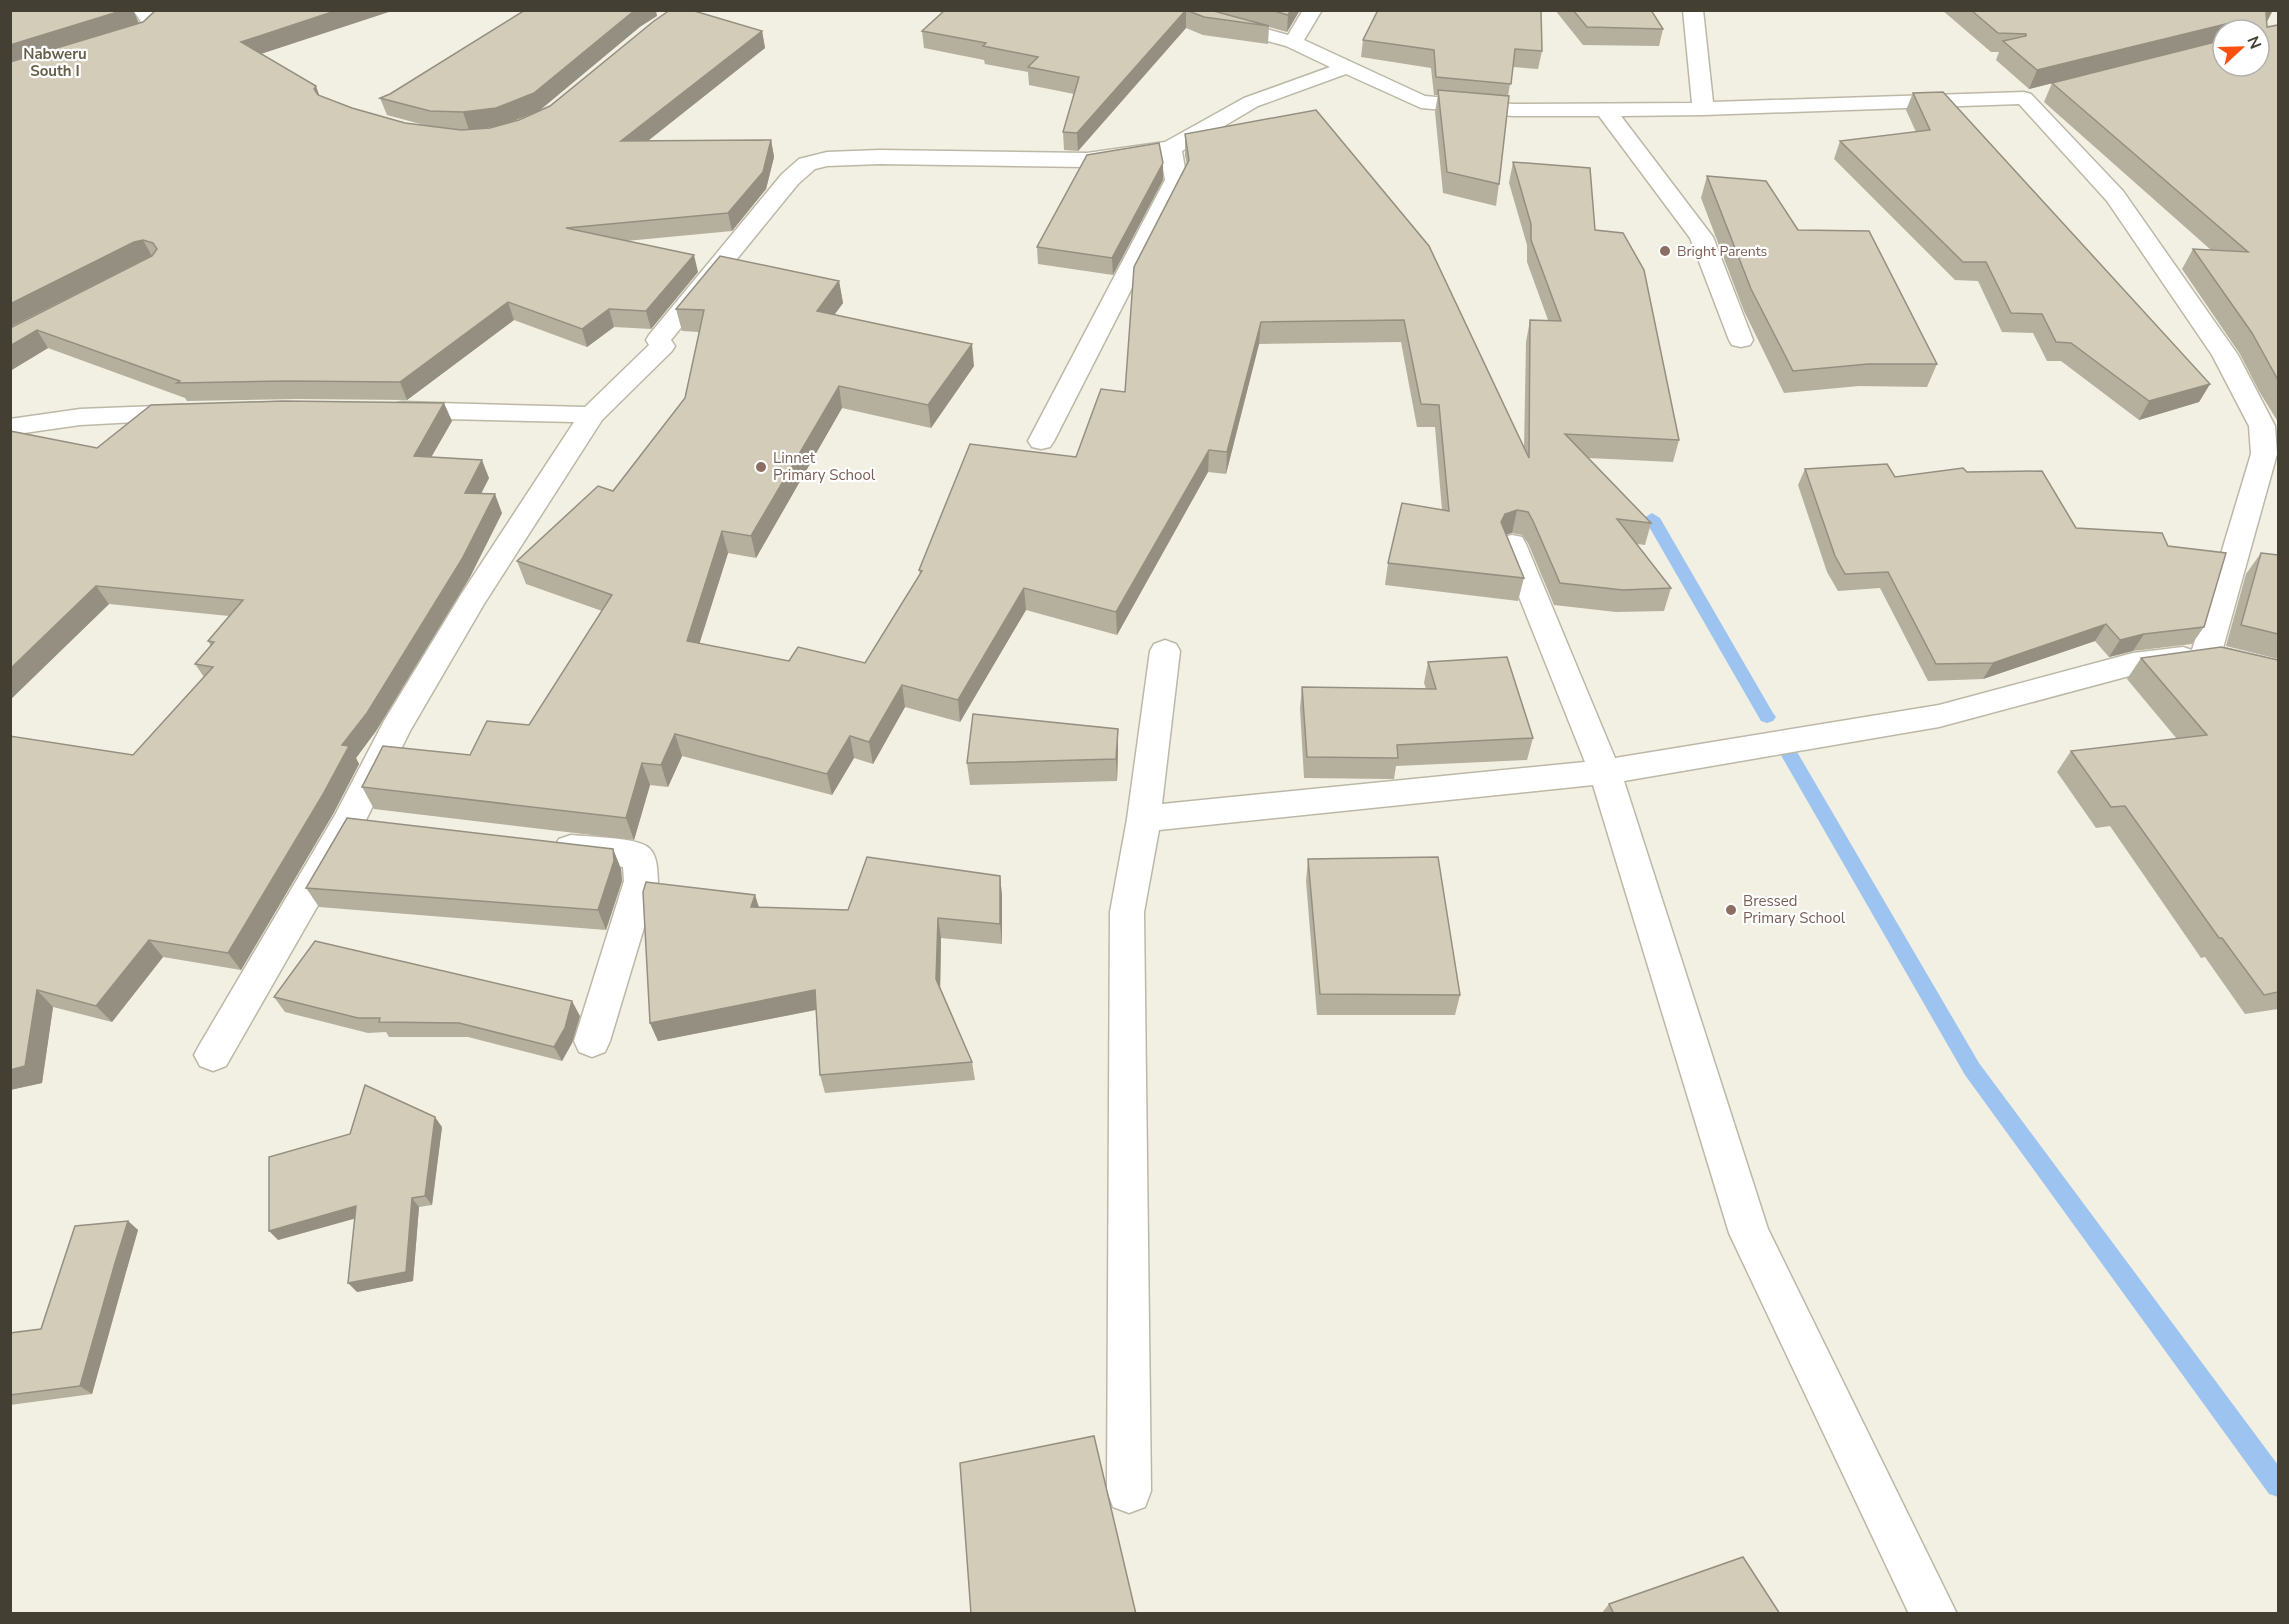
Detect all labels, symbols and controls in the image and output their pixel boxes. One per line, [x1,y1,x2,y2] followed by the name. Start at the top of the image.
[2211,18,2271,78] north arrow
[2242,33,2266,52] text: N
[23,44,87,81] district label: Nabweru South I
[1677,242,1768,261] place label: Bright Parents
[1658,244,1672,258] marker: Bright Parents
[773,448,876,485] place label: Linnet Primary School
[754,460,768,474] marker: Linnet Primary School
[1743,891,1846,928] place label: Bressed Primary School
[1724,903,1738,917] marker: Bressed Primary School

